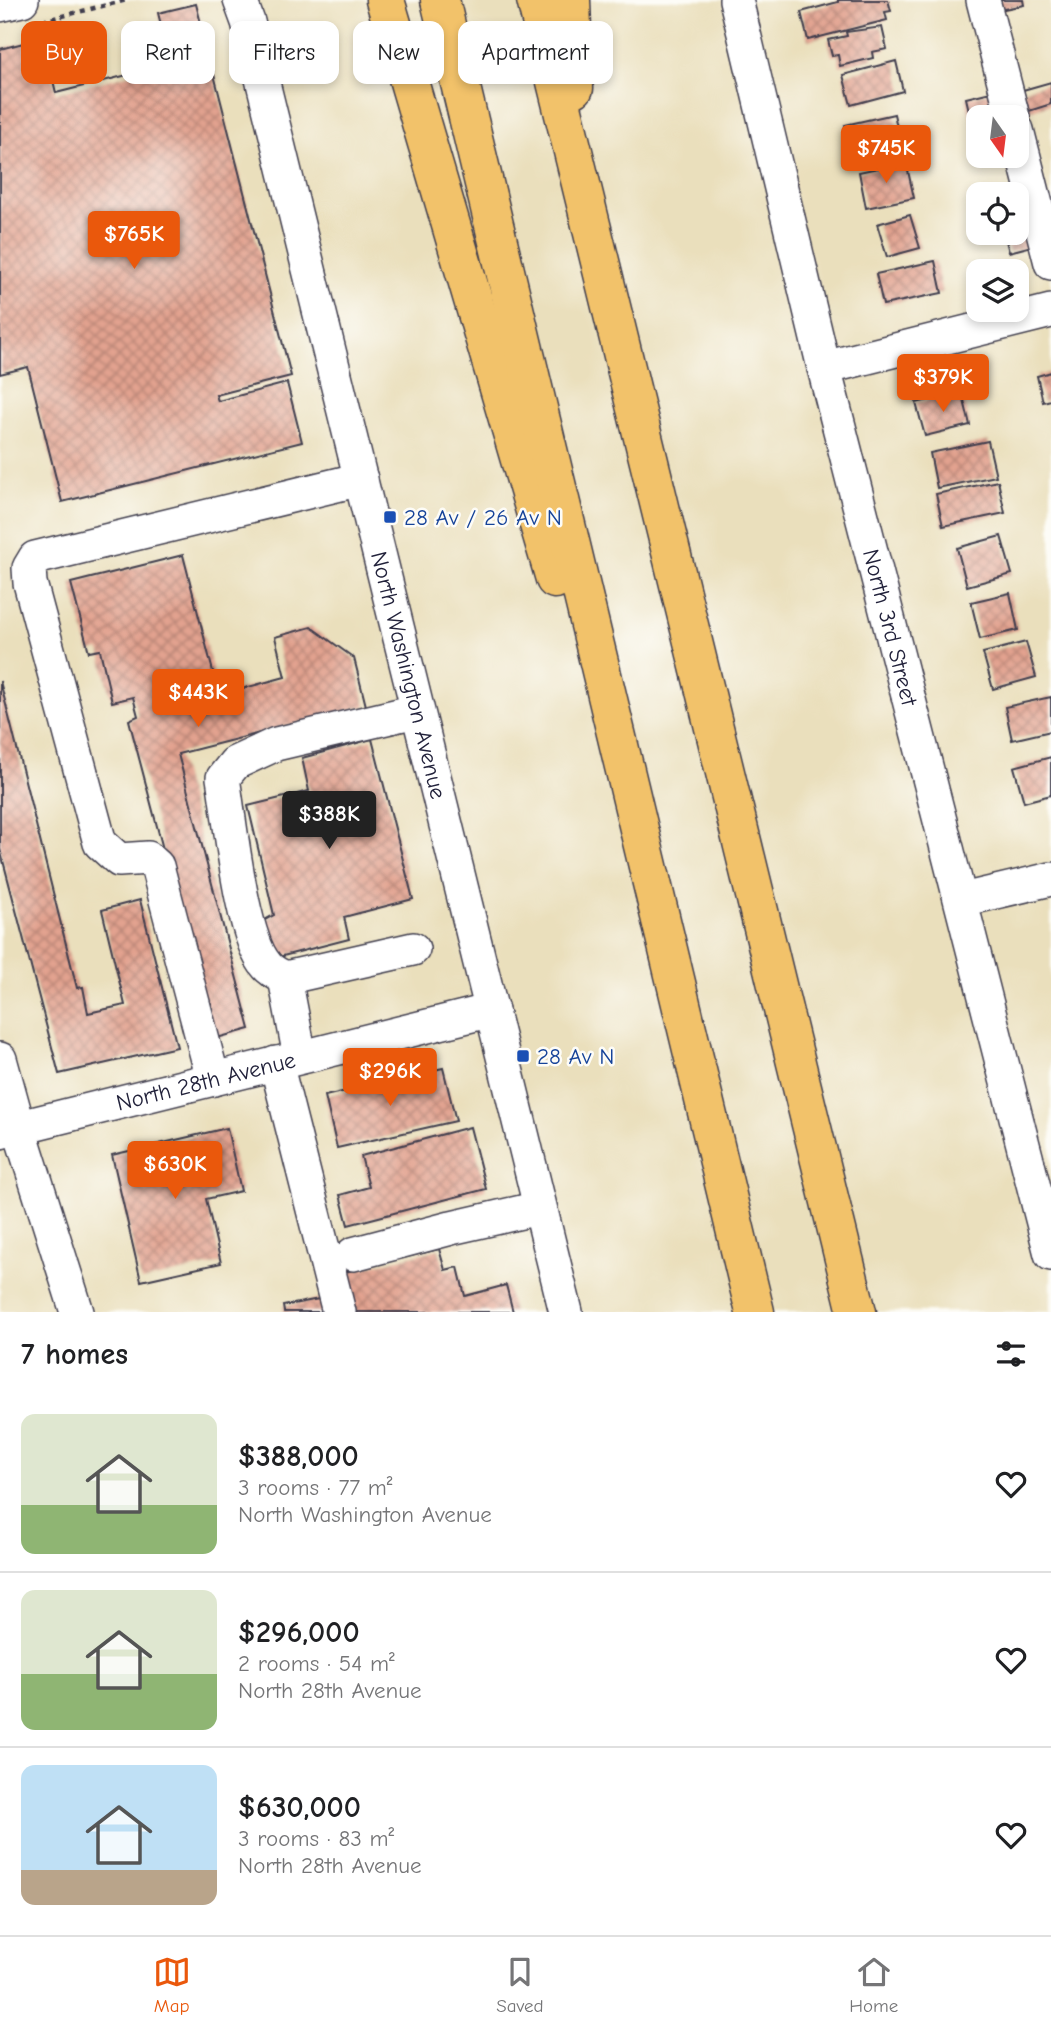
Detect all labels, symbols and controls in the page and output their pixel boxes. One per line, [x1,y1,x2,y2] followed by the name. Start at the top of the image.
[21,21,107,84] chip: Buy
[121,21,215,84] chip: Rent
[229,21,339,84] chip: Filters
[353,21,444,84] chip: New
[458,21,613,84] chip: Apartment
[966,105,1029,168] north arrow
[966,105,1029,322] map controls
[837,125,935,185] pin: $745K
[857,134,915,161] text: $745K
[966,182,1029,245] button: locate
[85,212,183,271] pin: $765K
[104,220,164,247] text: $765K
[966,259,1029,322] button: layers
[894,354,992,414] pin: $379K
[913,363,973,390] text: $379K
[404,504,562,531] place label: 28 Av / 26 Av N
[382,509,398,525] marker: 28 Av / 26 Av N
[857,546,923,710] street label: North 3rd Street
[365,549,452,802] street label: North Washington Avenue
[149,670,247,729] pin: $443K
[168,678,228,705] text: $443K
[280,792,378,851] pin: $388K
[298,800,360,827] text: $388K
[537,1043,614,1070] place label: 28 Av N
[114,1046,298,1117] street label: North 28th Avenue
[341,1048,439,1108] pin: $296K
[515,1048,531,1064] marker: 28 Av N
[359,1057,421,1084] text: $296K
[126,1142,224,1201] pin: $630K
[143,1150,207,1177] text: $630K
[992,1335,1030,1373] icon: filters
[21,1337,128,1372] text: 7 homes
[238,1439,359,1474] text: $388,000
[77,1442,161,1526] icon: home
[992,1465,1030,1503] icon: heart
[238,1474,393,1501] text: 3 rooms · 77 m²
[238,1501,492,1528] text: North Washington Avenue
[238,1615,360,1650] text: $296,000
[77,1618,161,1702] icon: home
[992,1641,1030,1679] icon: heart
[238,1650,395,1677] text: 2 rooms · 54 m²
[238,1677,422,1704] text: North 28th Avenue
[238,1790,361,1825] text: $630,000
[77,1793,161,1877] icon: home
[992,1816,1030,1854] icon: heart
[238,1825,394,1852] text: 3 rooms · 83 m²
[238,1852,422,1879] text: North 28th Avenue
[153,1953,191,2017] tab: Map
[496,1953,544,2017] tab: Saved
[849,1953,898,2017] tab: Home

